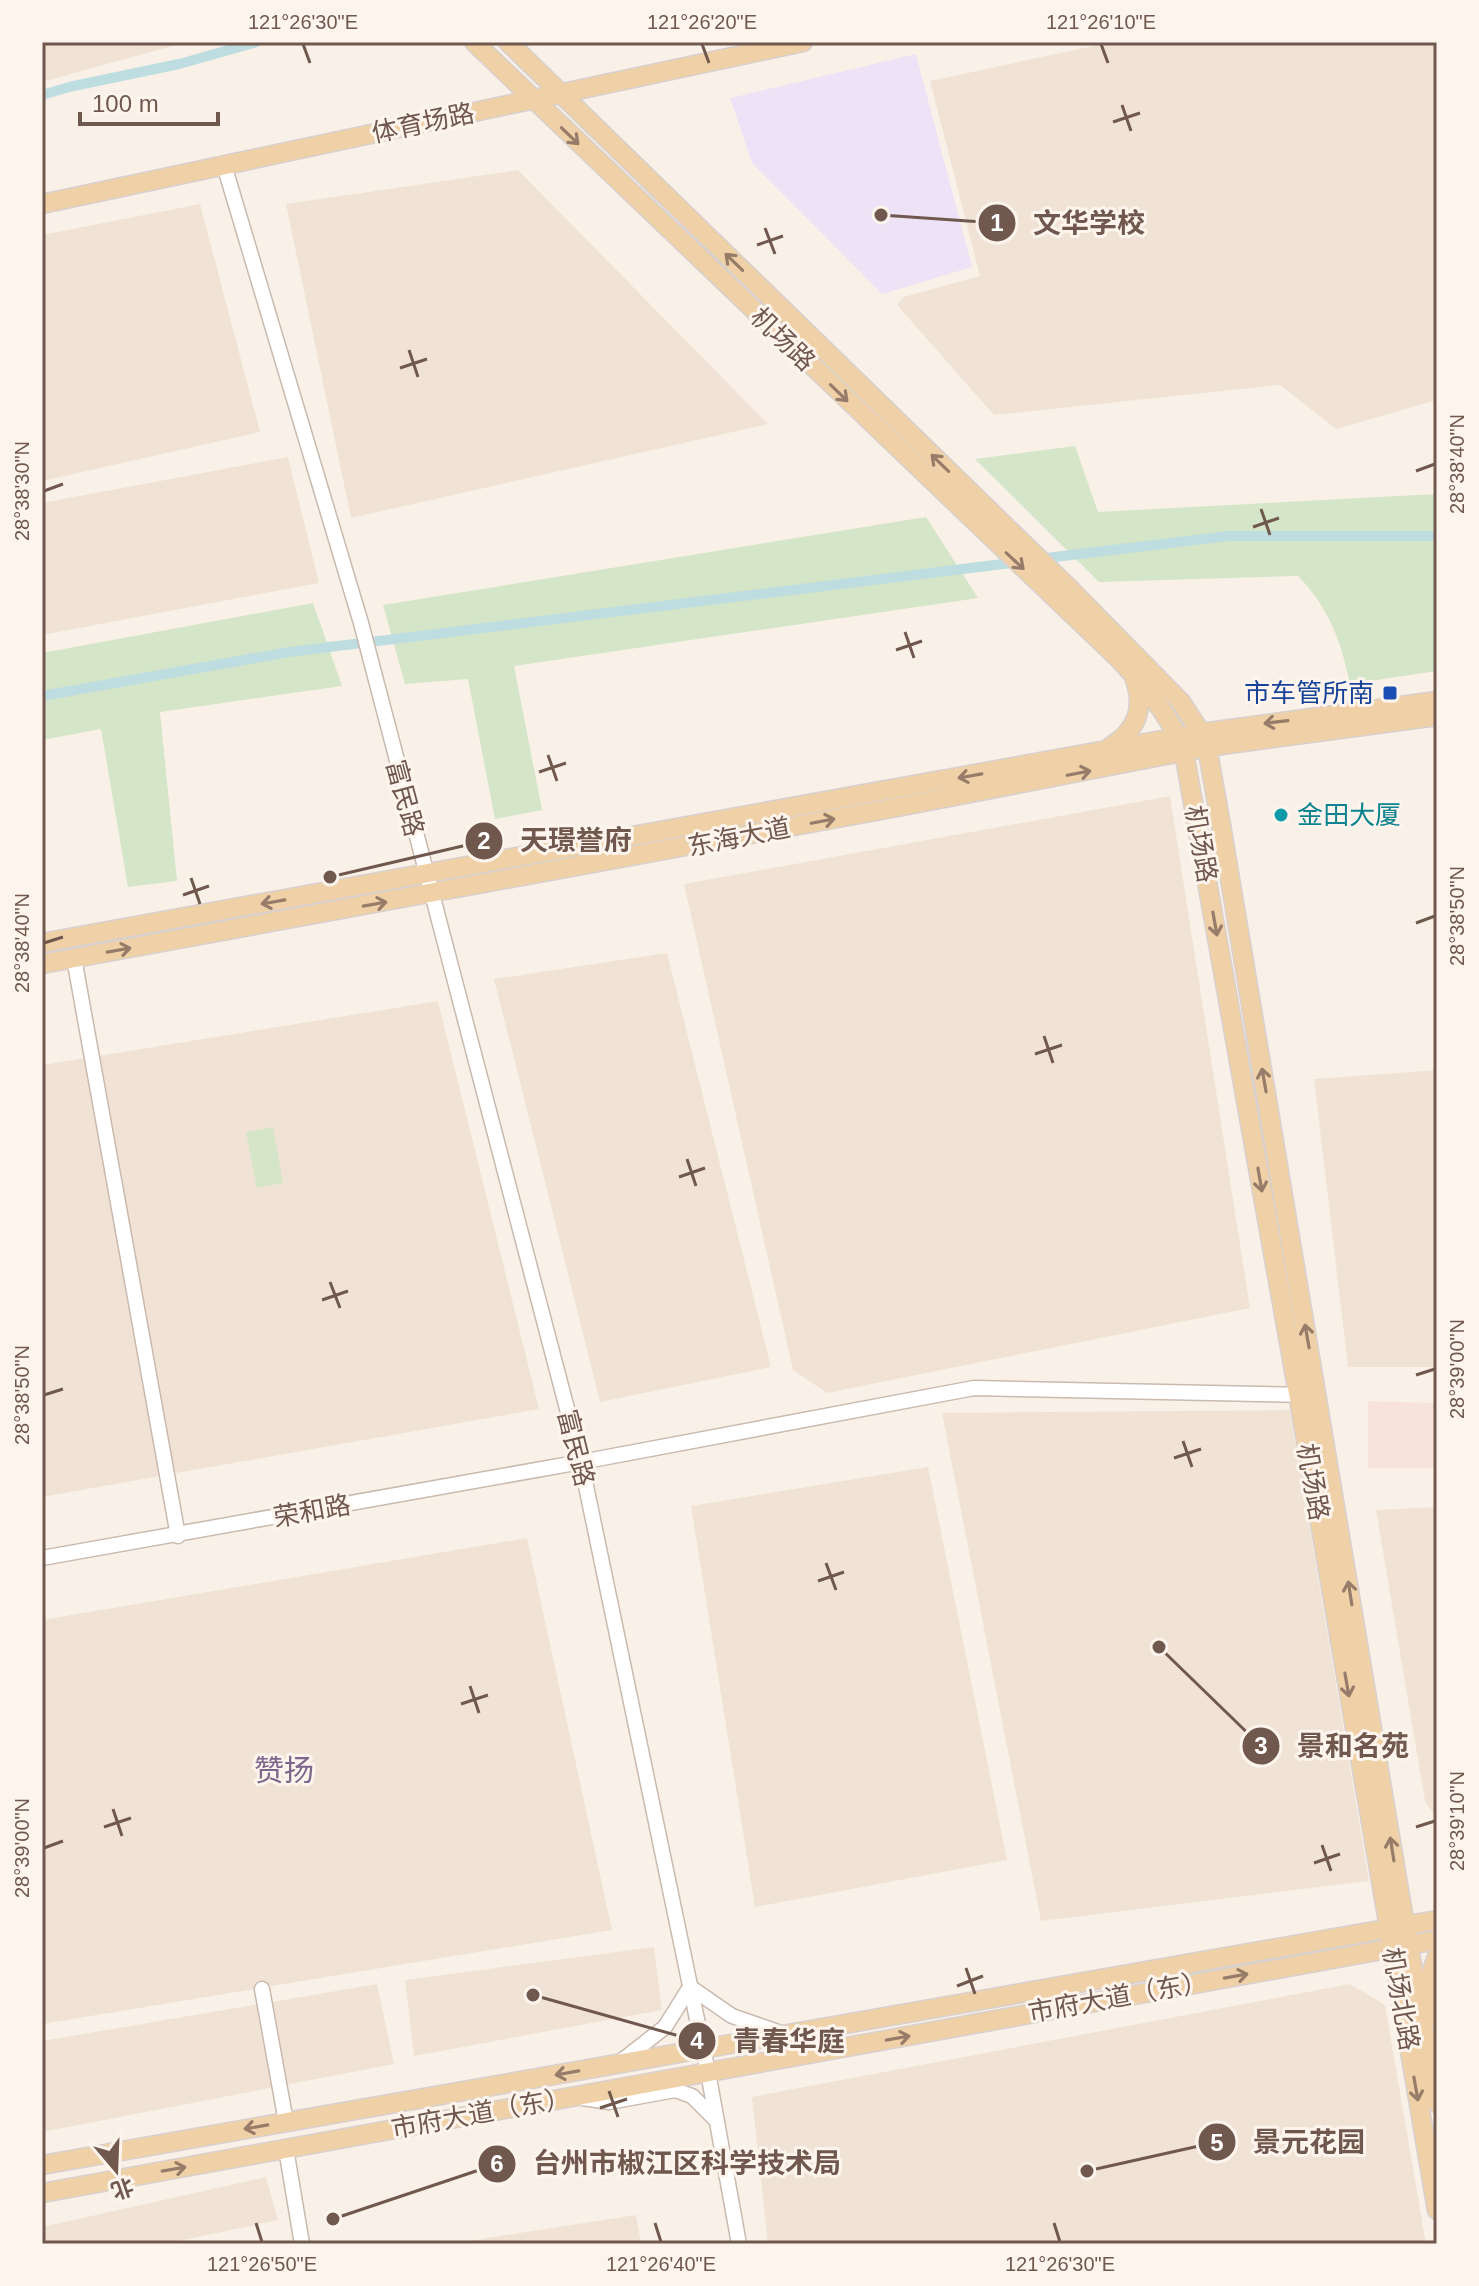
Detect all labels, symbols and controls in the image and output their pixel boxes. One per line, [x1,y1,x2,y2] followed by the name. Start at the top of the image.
[248,11,358,33] text: 121°26'30"E
[647,11,757,33] text: 121°26'20"E
[1046,11,1156,33] text: 121°26'10"E
[80,76,218,126] scale bar
[92,90,159,117] text: 100 m
[369,98,477,148] street label: 体育场路
[560,126,580,145] one-way arrow
[977,197,1161,249] callout: 文华学校
[1033,208,1145,239] text: 文华学校
[990,209,1004,236] text: 1
[724,252,744,271] one-way arrow
[745,301,821,377] street label: 机场路
[828,383,848,401] one-way arrow
[1446,414,1468,514] text: 28°38'40"N
[11,441,33,541] text: 28°38'30"N
[931,454,950,473] one-way arrow
[1005,552,1025,570] one-way arrow
[1244,678,1374,708] place label: 市车管所南
[1381,684,1399,702] marker: 市车管所南
[1264,715,1289,730] one-way arrow
[380,756,430,840] street label: 富民路
[1065,764,1091,779] one-way arrow
[958,769,983,784] one-way arrow
[1297,800,1401,830] place label: 金田大厦
[1179,803,1223,885] street label: 机场路
[1272,806,1290,824] marker: 金田大厦
[685,812,793,862] street label: 东海大道
[810,813,835,828] one-way arrow
[464,815,648,867] callout: 天璟誉府
[520,825,632,856] text: 天璟誉府
[477,827,491,854] text: 2
[1446,866,1468,966] text: 28°38'50"N
[11,893,33,993] text: 28°38'40"N
[261,895,286,910] one-way arrow
[362,896,387,911] one-way arrow
[1208,911,1223,936] one-way arrow
[106,941,131,956] one-way arrow
[1256,1068,1271,1093] one-way arrow
[1254,1167,1269,1192] one-way arrow
[1446,1319,1468,1419] text: 28°39'00"N
[1299,1324,1314,1349] one-way arrow
[11,1345,33,1445] text: 28°38'50"N
[552,1407,600,1489] street label: 富民路
[1291,1441,1335,1523] street label: 机场路
[271,1489,353,1533] street label: 荣和路
[1341,1580,1356,1606] one-way arrow
[1341,1671,1356,1697] one-way arrow
[1241,1720,1425,1772] callout: 景和名苑
[1297,1731,1409,1762] text: 景和名苑
[1254,1732,1268,1759] text: 3
[254,1754,314,1787] district label: 赞扬
[1446,1771,1468,1871] text: 28°39'10"N
[11,1798,33,1898] text: 28°39'00"N
[1384,1837,1399,1862] one-way arrow
[1377,1945,1425,2053] street label: 机场北路
[1026,1966,1210,2028] street label: 市府大道（东）
[1223,1967,1249,1982] one-way arrow
[677,2015,861,2067] callout: 青春华庭
[733,2026,845,2057] text: 青春华庭
[690,2027,704,2054] text: 4
[885,2029,910,2044] one-way arrow
[555,2066,580,2081] one-way arrow
[1410,2076,1425,2101] one-way arrow
[389,2082,573,2144] street label: 市府大道（东）
[1197,2116,1381,2168] callout: 景元花园
[244,2121,269,2136] one-way arrow
[1253,2127,1365,2158] text: 景元花园
[1210,2129,1224,2156] text: 5
[76,2130,156,2210] north arrow
[477,2138,857,2190] callout: 台州市椒江区科学技术局
[533,2148,841,2179] text: 台州市椒江区科学技术局
[490,2150,504,2177] text: 6
[161,2161,186,2176] one-way arrow
[108,2173,137,2204] text: 北
[207,2253,317,2275] text: 121°26'50"E
[606,2253,716,2275] text: 121°26'40"E
[1005,2253,1115,2275] text: 121°26'30"E

